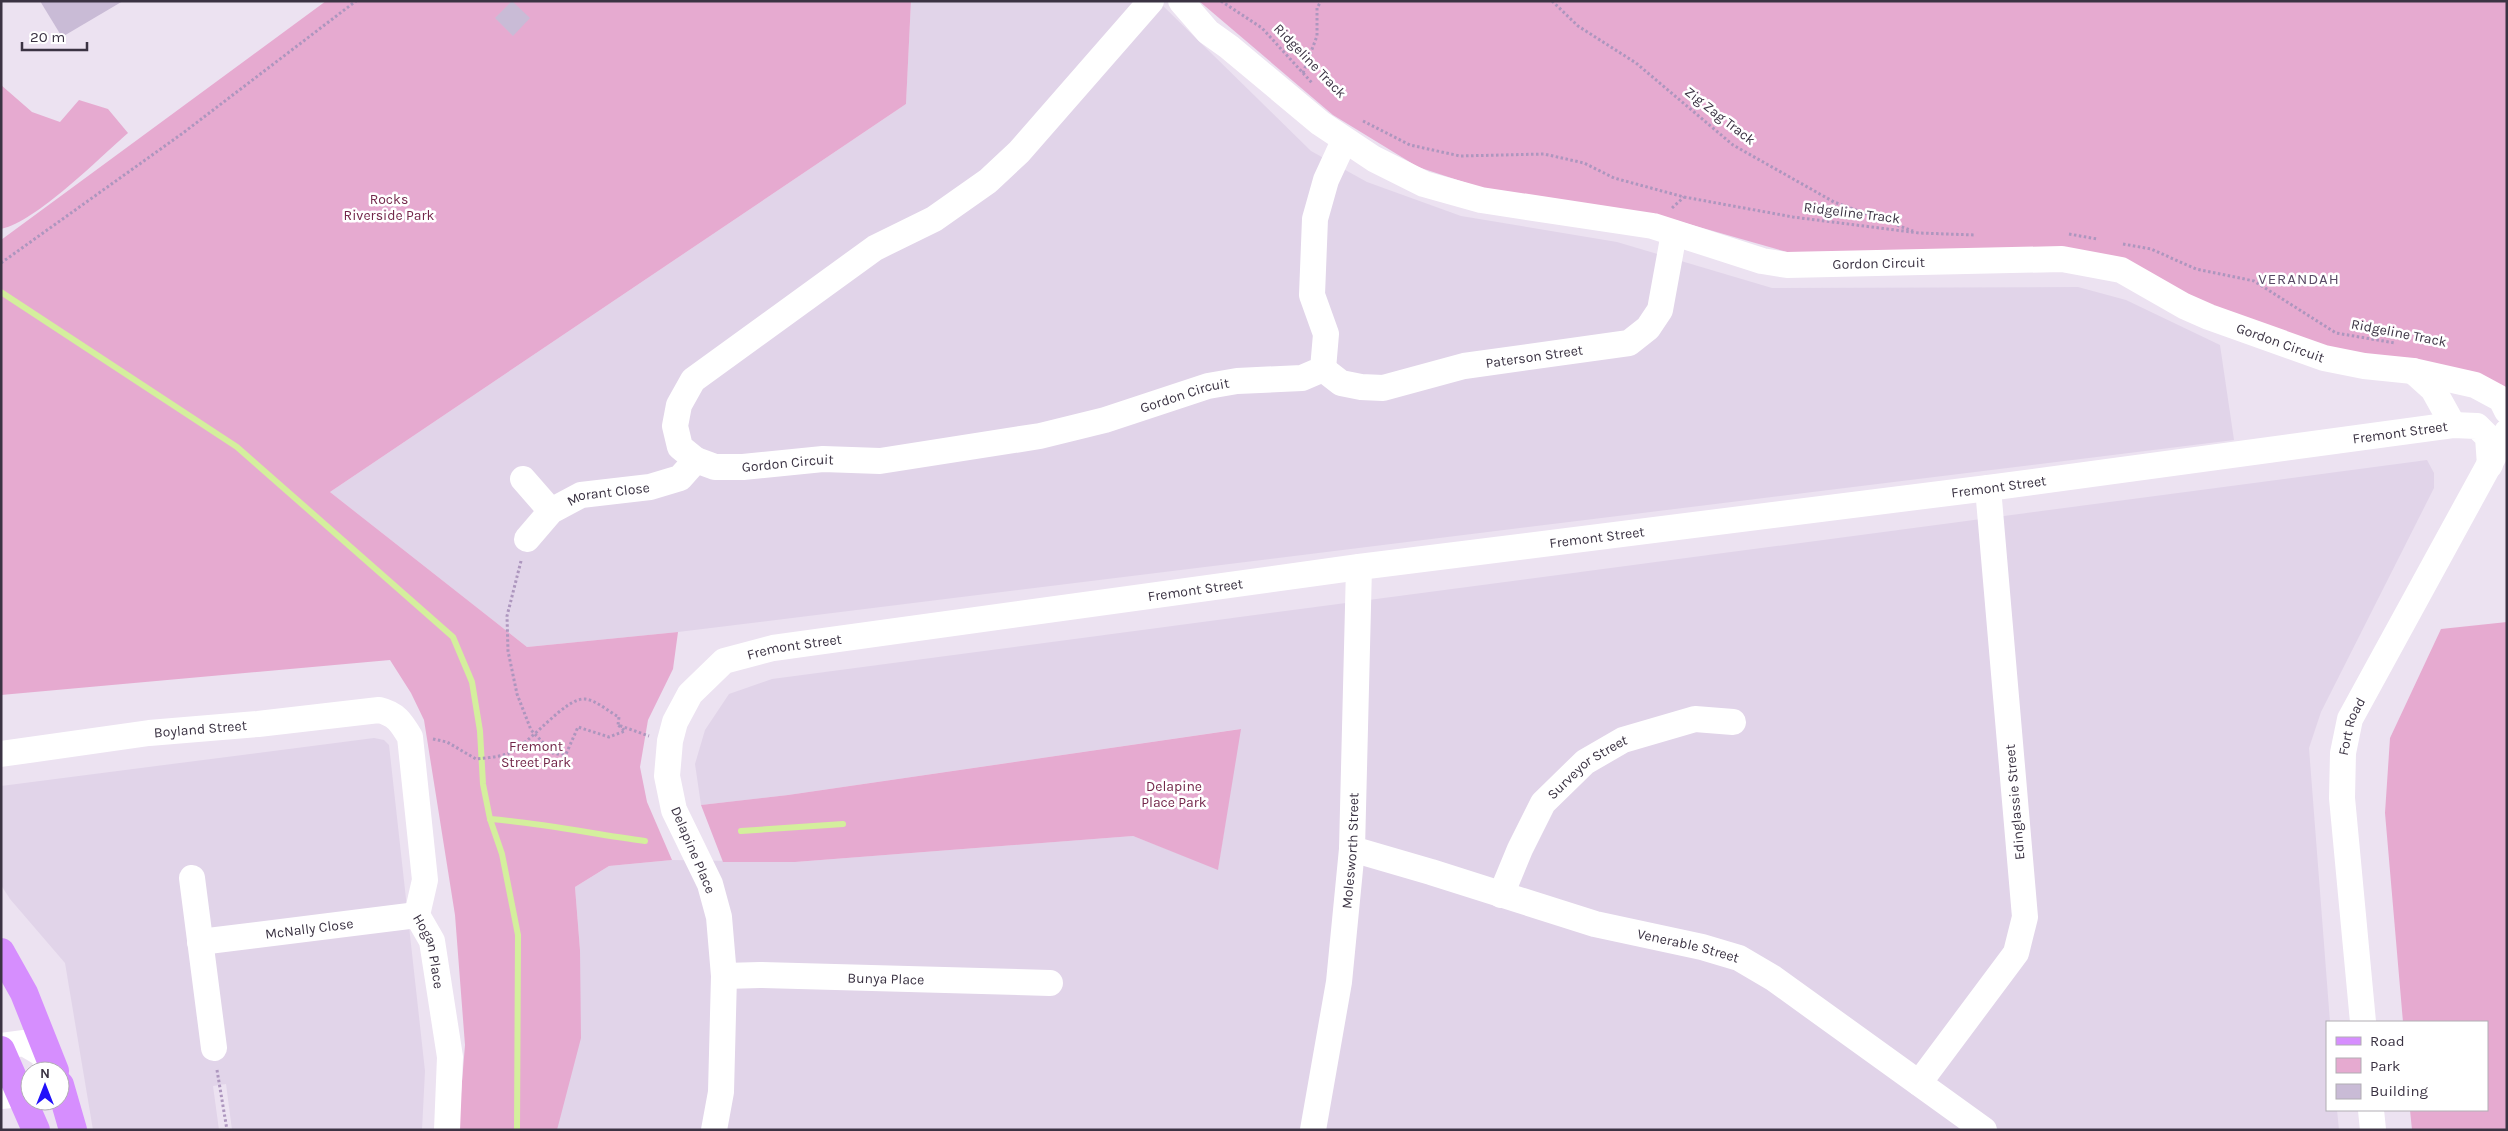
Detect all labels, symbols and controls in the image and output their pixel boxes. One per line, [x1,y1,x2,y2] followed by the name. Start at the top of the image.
[22,20,88,52] scale bar
[1270,20,1350,102] street label: Ridgeline Track
[30,28,65,46] text: 20 m
[1681,83,1759,149] street label: Zig Zag Track
[344,191,434,224] park label: Rocks Riverside Park
[1803,199,1901,227] street label: Ridgeline Track
[1832,253,1925,273] street label: Gordon Circuit
[2258,270,2340,288] district label: VERANDAH
[2350,315,2448,351] street label: Ridgeline Track
[2234,319,2327,366] street label: Gordon Circuit
[1484,341,1584,371] street label: Paterson Street
[1138,374,1231,416] street label: Gordon Circuit
[2351,417,2449,447] street label: Fremont Street
[741,450,834,476] street label: Gordon Circuit
[1950,472,2047,501] street label: Fremont Street
[564,479,651,510] street label: Morant Close
[1548,523,1645,552] street label: Fremont Street
[1147,575,1244,605] street label: Fremont Street
[745,630,843,663] street label: Fremont Street
[2334,694,2369,757] street label: Fort Road
[153,716,247,741] street label: Boyland Street
[1544,731,1629,803] street label: Surveyor Street
[501,738,571,771] park label: Fremont Street Park
[2001,743,2029,861] street label: Edinglassie Street
[1141,778,1207,811] park label: Delapine Place Park
[1338,793,1362,910] street label: Molesworth Street
[667,804,719,896] street label: Delapine Place
[410,911,448,990] street label: Hogan Place
[264,914,354,942] street label: McNally Close
[1636,925,1741,966] street label: Venerable Street
[847,969,925,988] street label: Bunya Place
[2326,1021,2488,1111] legend
[2370,1032,2405,1050] text: Road
[2370,1057,2400,1075] text: Park
[20,1061,70,1111] north arrow
[40,1065,50,1082] text: N
[2370,1082,2428,1100] text: Building

